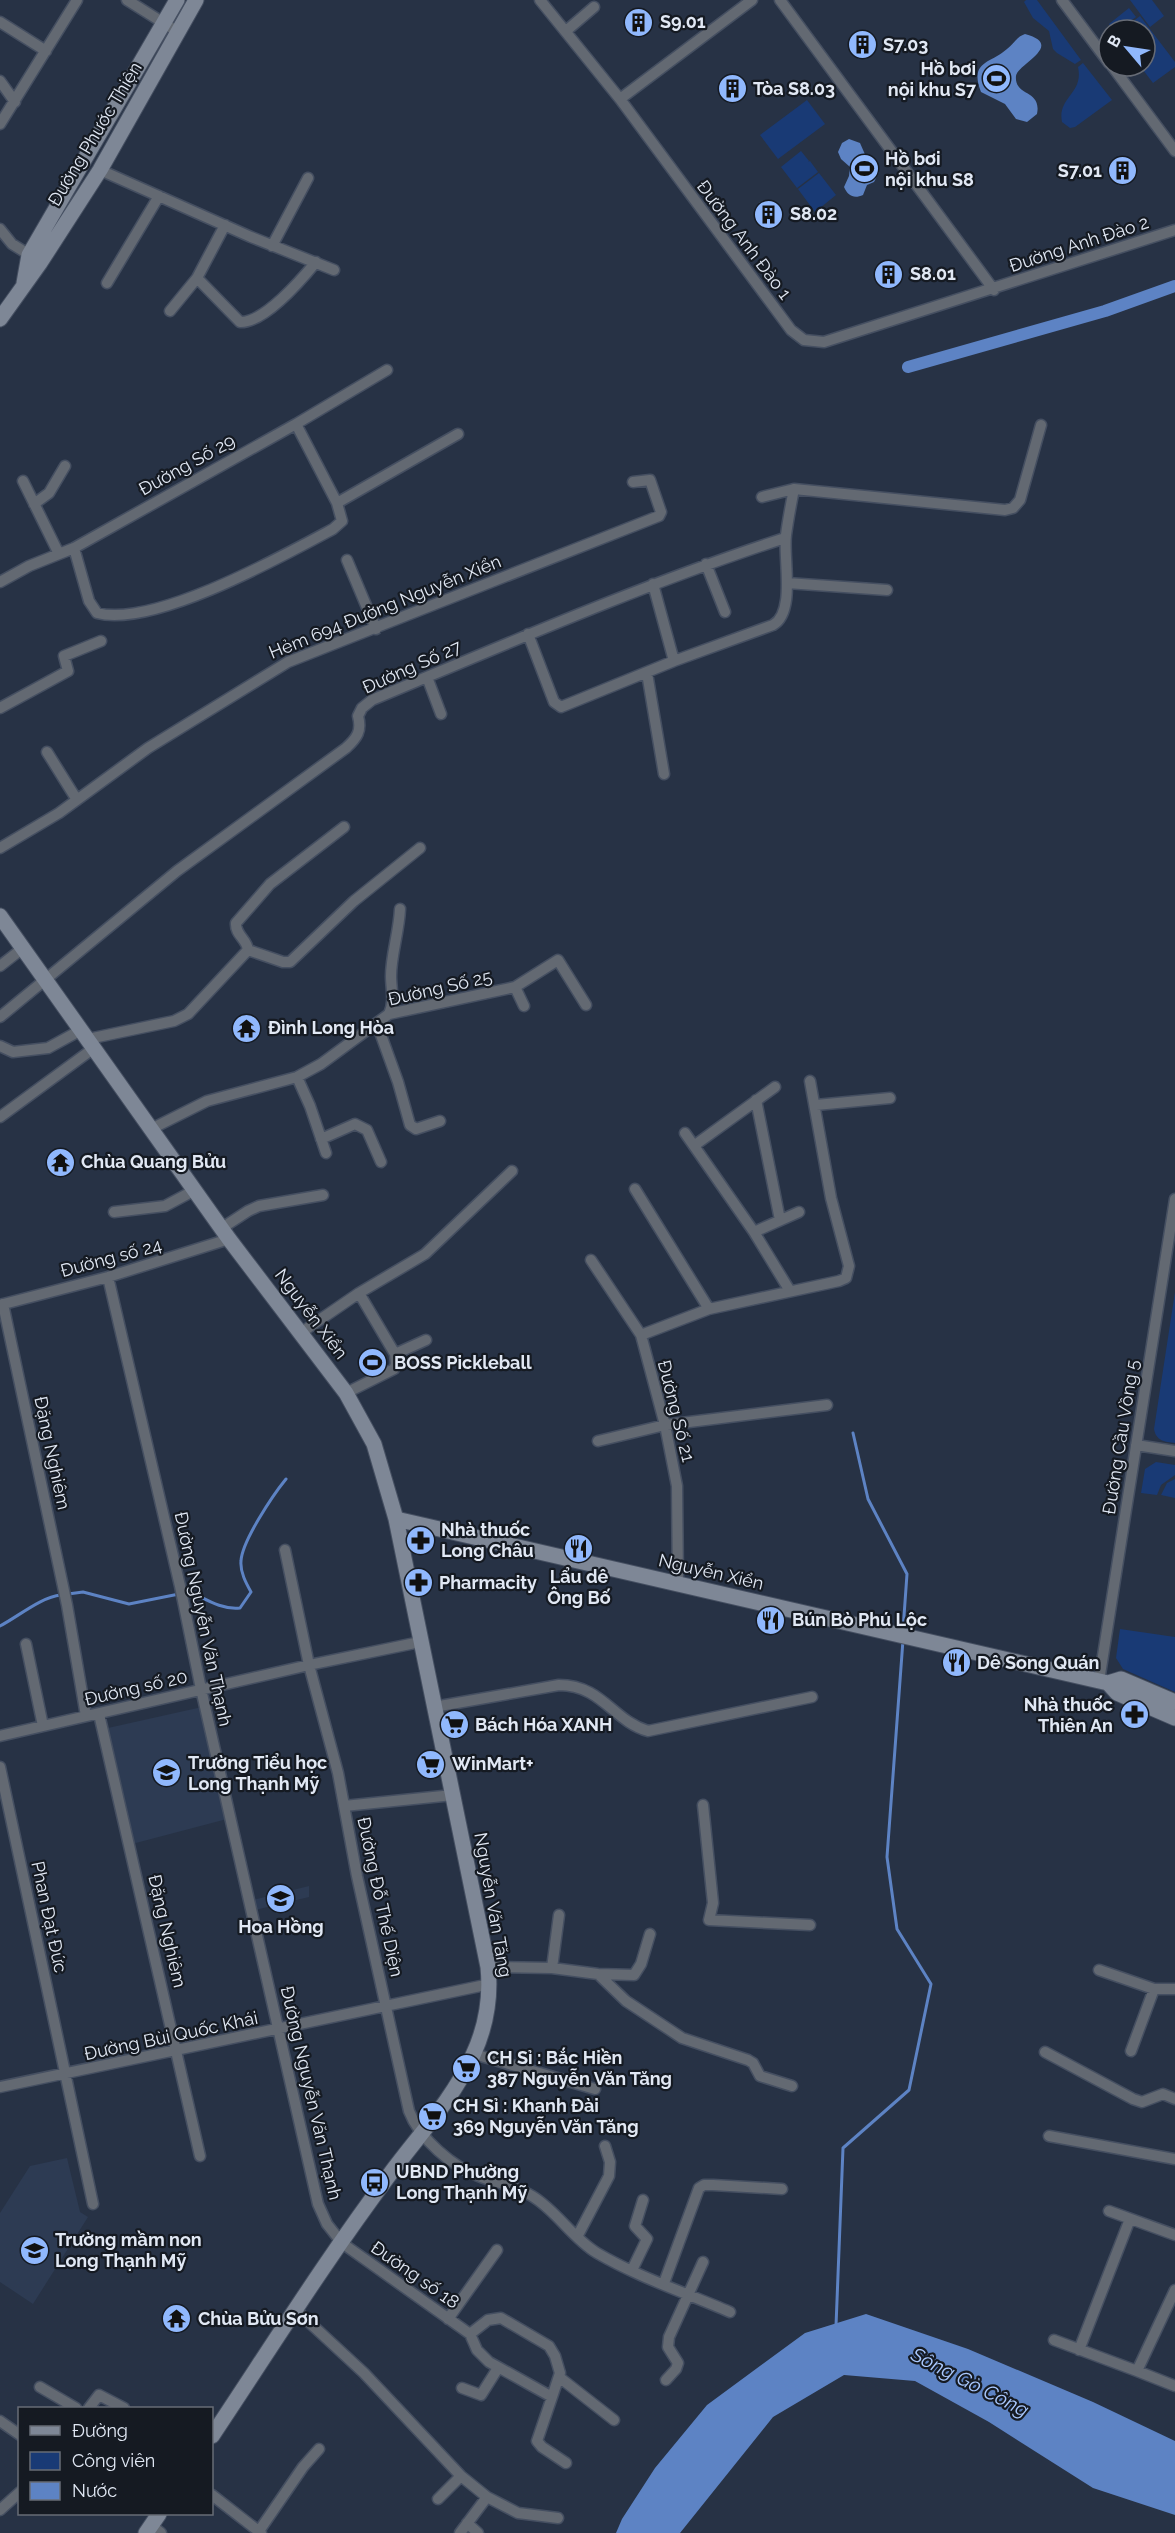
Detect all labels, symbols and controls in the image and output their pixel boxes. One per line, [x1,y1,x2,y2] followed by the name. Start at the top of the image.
[623,6,655,38] building icon: S9.01
[660,11,706,32] place label: S9.01
[1097,18,1157,78] north arrow
[846,29,878,61] building icon: S7.03
[1103,32,1125,50] text: B
[883,34,928,55] place label: S7.03
[43,58,146,209] street label: Đường Phước Thiện
[888,58,977,100] place label: Hồ bơi nội khu S7
[981,63,1013,95] sports icon: Hồ bơi nội khu S7
[716,73,748,105] building icon: Tòa S8.03
[753,78,835,99] place label: Tòa S8.03
[885,148,974,190] place label: Hồ bơi nội khu S8
[848,153,880,185] sports icon: Hồ bơi nội khu S8
[1107,155,1139,187] building icon: S7.01
[1058,160,1102,181] place label: S7.01
[693,176,796,304] street label: Đường Anh Đào 1
[753,198,785,230] building icon: S8.02
[790,203,837,224] place label: S8.02
[1007,211,1151,276] street label: Đường Anh Đào 2
[873,258,905,290] building icon: S8.01
[910,263,956,284] place label: S8.01
[135,430,239,500] street label: Đường Số 29
[266,550,504,663] street label: Hẻm 694 Đường Nguyễn Xiển
[359,635,465,698] street label: Đường Số 27
[386,965,494,1010] street label: Đường Số 25
[231,1012,263,1044] temple icon: Đình Long Hòa
[268,1017,394,1038] place label: Đình Long Hòa
[44,1146,76,1178] temple icon: Chùa Quang Bửu
[81,1151,226,1172] place label: Chùa Quang Bửu
[58,1234,164,1281] street label: Đường số 24
[271,1265,352,1363] street label: Nguyễn Xiển
[357,1347,389,1379] sports icon: BOSS Pickleball
[394,1352,532,1373] place label: BOSS Pickleball
[654,1358,699,1464] street label: Đường Số 21
[1098,1358,1143,1516] street label: Đường Cầu Vồng 5
[30,1394,75,1512] street label: Đặng Nghiêm
[170,1510,237,1728] street label: Đường Nguyễn Văn Thạnh
[441,1519,534,1561] place label: Nhà thuốc Long Châu
[404,1524,436,1556] pharmacy icon: Nhà thuốc Long Châu
[563,1532,595,1564] restaurant icon: Lẩu dê Ông Bố
[657,1549,766,1594] street label: Nguyễn Xiển
[547,1566,611,1608] place label: Lẩu dê Ông Bố
[402,1567,434,1599] pharmacy icon: Pharmacity
[439,1572,537,1593] place label: Pharmacity
[755,1604,787,1636] restaurant icon: Bún Bò Phú Lộc
[792,1609,927,1630] place label: Bún Bò Phú Lộc
[940,1647,972,1679] restaurant icon: Dê Song Quán
[977,1652,1099,1673] place label: Dê Song Quán
[82,1665,189,1710] street label: Đường số 20
[1024,1694,1113,1736] place label: Nhà thuốc Thiên An
[1118,1699,1150,1731] pharmacy icon: Nhà thuốc Thiên An
[438,1709,470,1741] supermarket icon: Bách Hóa XANH
[475,1714,612,1735] place label: Bách Hóa XANH
[415,1748,447,1780] supermarket icon: WinMart+
[188,1752,327,1794] place label: Trường Tiểu học Long Thạnh Mỹ
[452,1753,534,1774] place label: WinMart+
[151,1757,183,1789] school or university icon: Trường Tiểu học Long Thạnh Mỹ
[353,1815,408,1979] street label: Đường Đỗ Thế Diện
[470,1831,517,1979] street label: Nguyễn Văn Tăng
[27,1859,72,1975] street label: Phan Đạt Đức
[144,1872,191,1989] street label: Đặng Nghiêm
[265,1882,297,1914] school or university icon: Hoa Hồng
[238,1916,324,1937] place label: Hoa Hồng
[277,1984,346,2202] street label: Đường Nguyễn Văn Thạnh
[82,2007,260,2064] street label: Đường Bùi Quốc Khái
[487,2047,672,2089] place label: CH Sỉ : Bắc Hiền 387 Nguyễn Văn Tăng
[450,2052,482,2084] supermarket icon: CH Sỉ : Bắc Hiền 387 Nguyễn Văn Tăng
[453,2095,639,2137] place label: CH Sỉ : Khanh Đài 369 Nguyễn Văn Tăng
[416,2100,448,2132] supermarket icon: CH Sỉ : Khanh Đài 369 Nguyễn Văn Tăng
[396,2161,527,2203] place label: UBND Phường Long Thạnh Mỹ
[359,2166,391,2198] bus stop icon: UBND Phường Long Thạnh Mỹ
[55,2229,202,2271] place label: Trường mầm non Long Thạnh Mỹ
[18,2234,50,2266] school or university icon: Trường mầm non Long Thạnh Mỹ
[367,2236,463,2313] street label: Đường số 18
[161,2303,193,2335] temple icon: Chùa Bửu Sơn
[198,2308,319,2329] place label: Chùa Bửu Sơn
[906,2342,1033,2422] water label: Sông Gò Công
[18,2407,213,2515] legend
[72,2420,128,2441] text: Đường
[72,2450,155,2471] text: Công viên
[72,2480,117,2501] text: Nước

